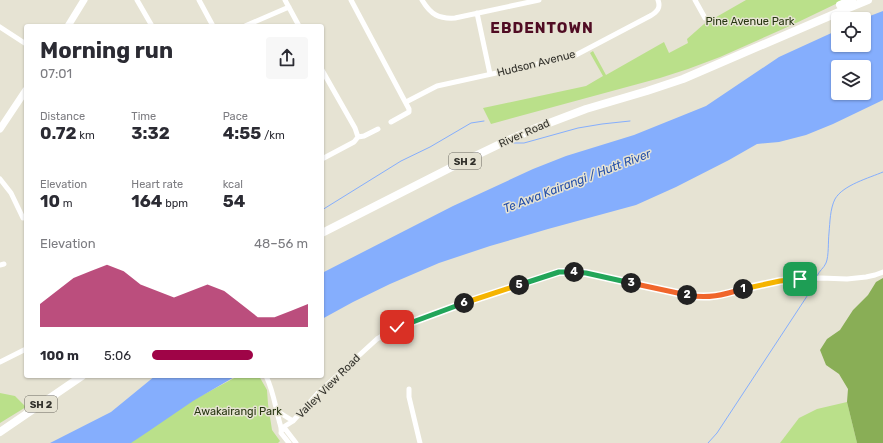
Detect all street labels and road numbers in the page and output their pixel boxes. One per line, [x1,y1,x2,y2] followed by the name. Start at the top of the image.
[495,47,577,80] street label: Hudson Avenue
[497,116,552,151] street label: River Road
[449,153,481,169] road number: SH 2
[294,352,363,421] street label: Valley View Road
[25,396,57,412] road number: SH 2

